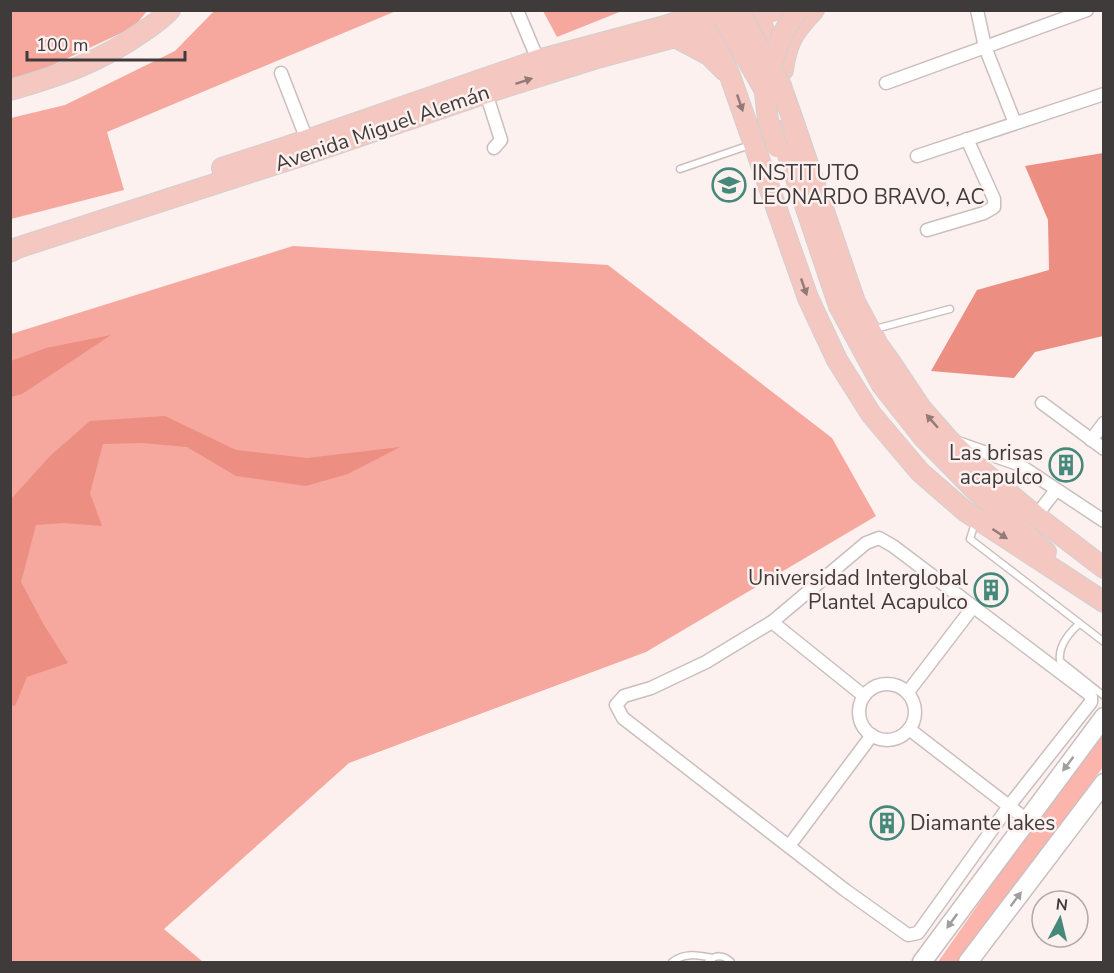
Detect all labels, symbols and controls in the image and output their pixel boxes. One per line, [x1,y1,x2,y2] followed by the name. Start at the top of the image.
[27,24,184,62] scale bar
[36,33,88,57] text: 100 m
[515,76,533,85] one-way arrow
[271,78,493,178] street label: Avenida Miguel Alemán
[735,94,745,112] one-way arrow
[752,159,985,211] place label: INSTITUTO LEONARDO BRAVO, AC
[711,167,747,203] school or university icon: INSTITUTO LEONARDO BRAVO, AC
[800,278,810,296] one-way arrow
[926,414,939,429] one-way arrow
[949,439,1043,491] place label: Las brisas acapulco
[1048,447,1084,483] building icon: Las brisas acapulco
[992,528,1008,539] one-way arrow
[748,564,969,616] place label: Universidad Interglobal Plantel Acapulco
[973,572,1009,608] building icon: Universidad Interglobal Plantel Acapulco
[1063,757,1075,772] one-way arrow
[869,805,905,841] building icon: Diamante lakes
[910,809,1055,837] place label: Diamante lakes
[1030,889,1090,949] north arrow
[1010,892,1022,907] one-way arrow
[1054,893,1069,917] text: N
[946,912,958,928] one-way arrow

